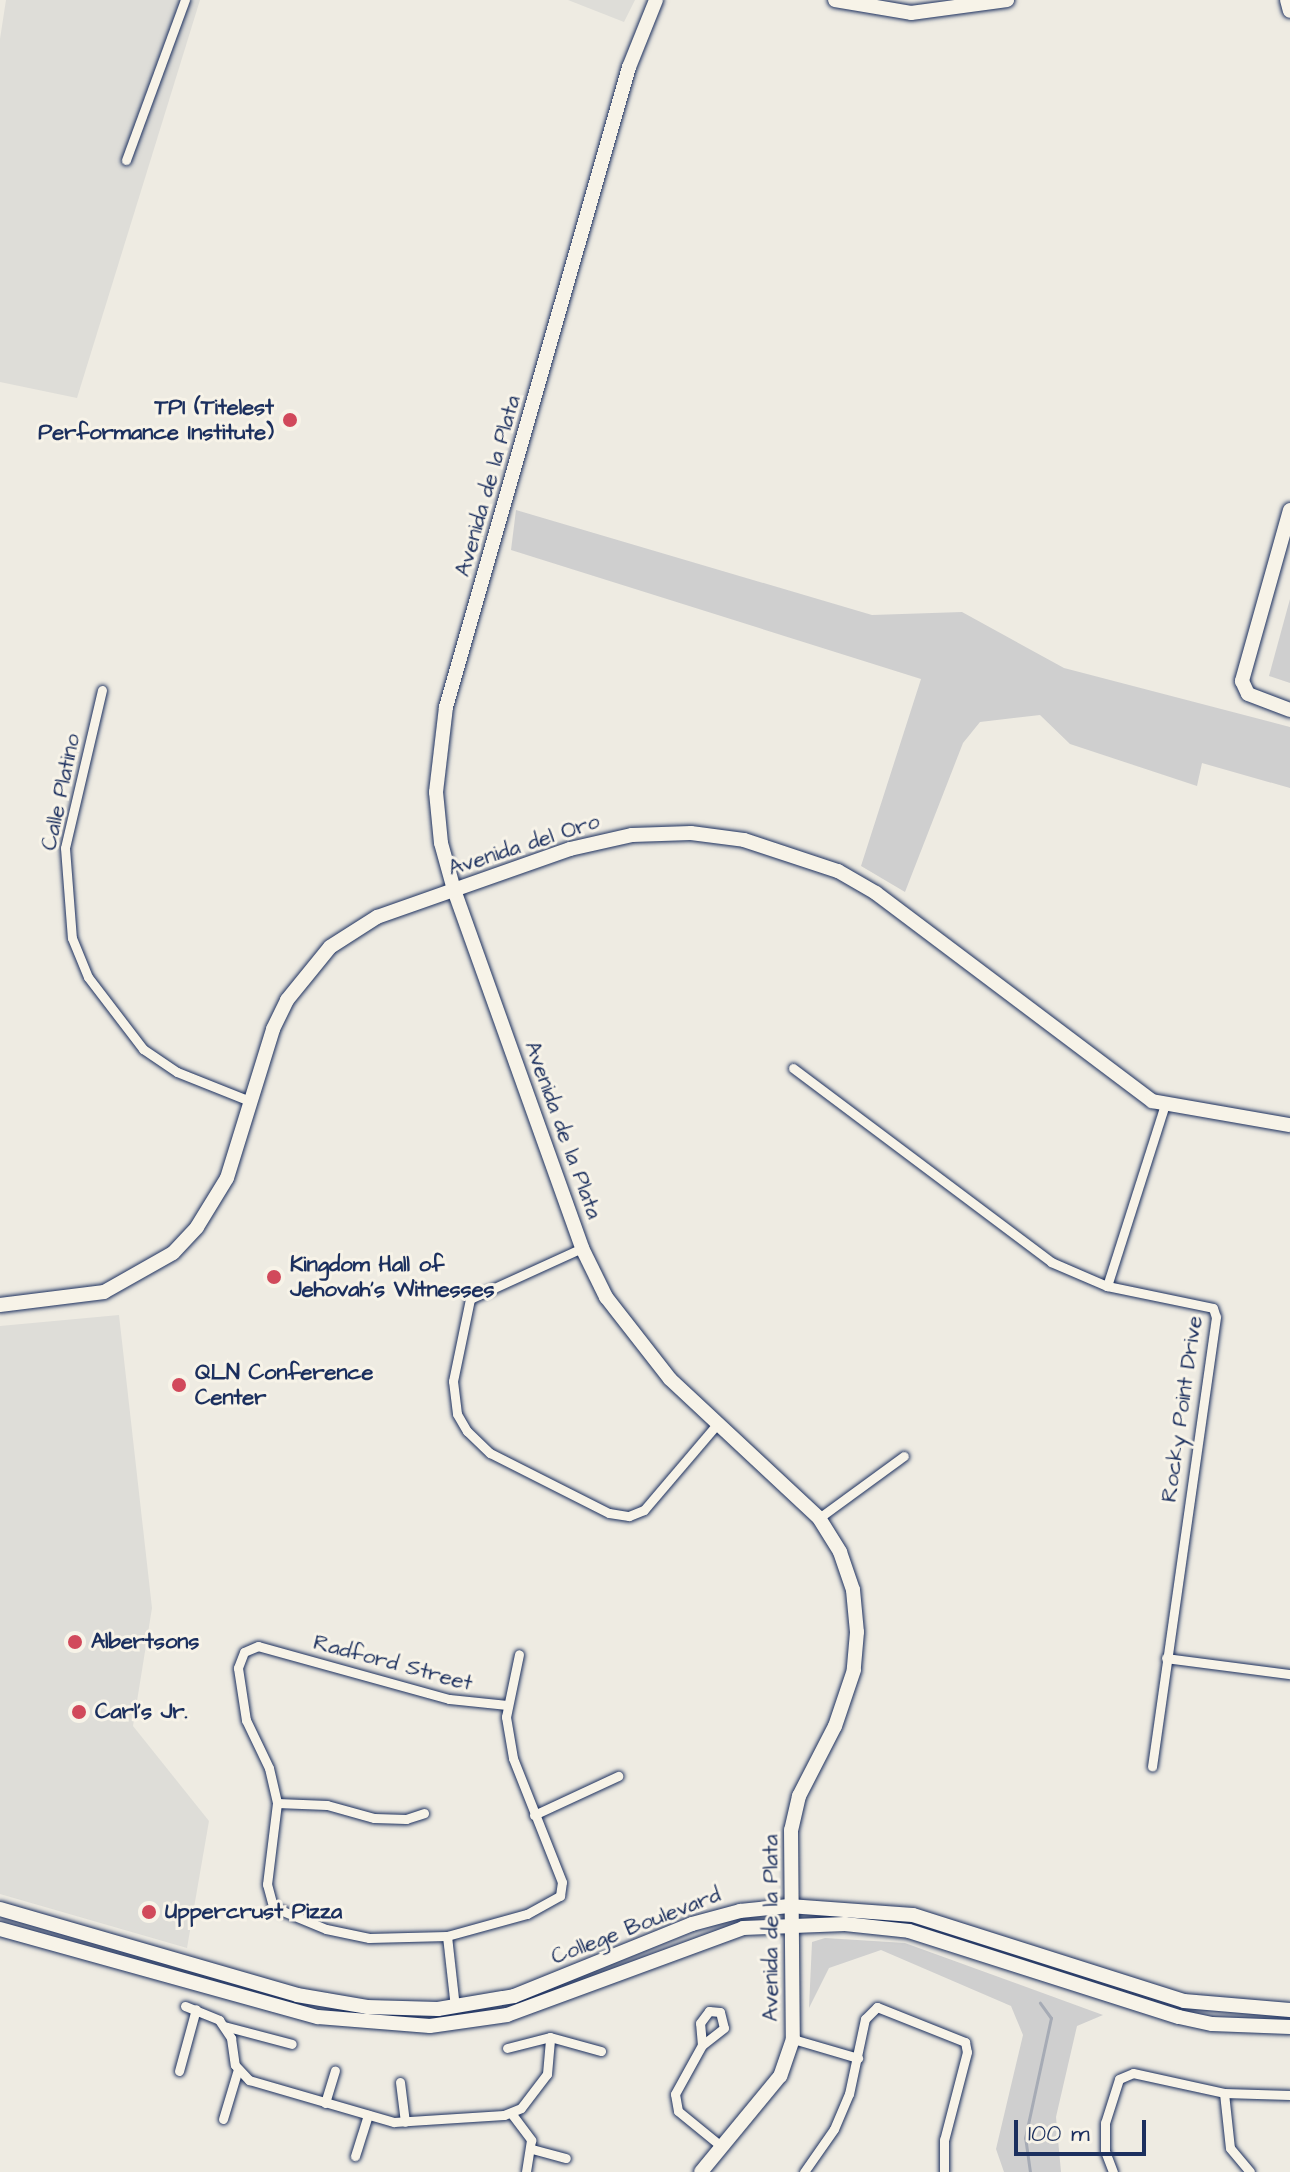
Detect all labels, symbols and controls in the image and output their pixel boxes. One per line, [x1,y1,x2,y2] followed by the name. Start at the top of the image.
[450,392,526,580] street label: Avenida de la Plata
[38,394,274,446] place label: TPI (Titelest Performance Institute)
[281,411,299,429] marker: TPI (Titelest Performance Institute)
[36,731,86,853] street label: Calle Platino
[445,808,603,882] street label: Avenida del Oro
[519,1038,607,1222] street label: Avenida de la Plata
[290,1251,495,1302] place label: Kingdom Hall of Jehovah's Witnesses
[265,1268,283,1286] marker: Kingdom Hall of Jehovah's Witnesses
[1156,1314,1208,1504] street label: Rocky Point Drive
[195,1359,373,1410] place label: QLN Conference Center
[170,1376,188,1394] marker: QLN Conference Center
[91,1629,199,1655] place label: Albertsons
[311,1629,475,1697] street label: Radford Street
[66,1633,84,1651] marker: Albertsons
[95,1699,188,1725] place label: Carl's Jr.
[70,1703,88,1721] marker: Carl's Jr.
[758,1834,784,2022] street label: Avenida de la Plata
[548,1882,724,1970] street label: College Boulevard
[165,1899,342,1925] place label: Uppercrust Pizza
[140,1903,158,1921] marker: Uppercrust Pizza
[1018,2104,1150,2154] scale bar
[1028,2117,1090,2151] text: 100 m

